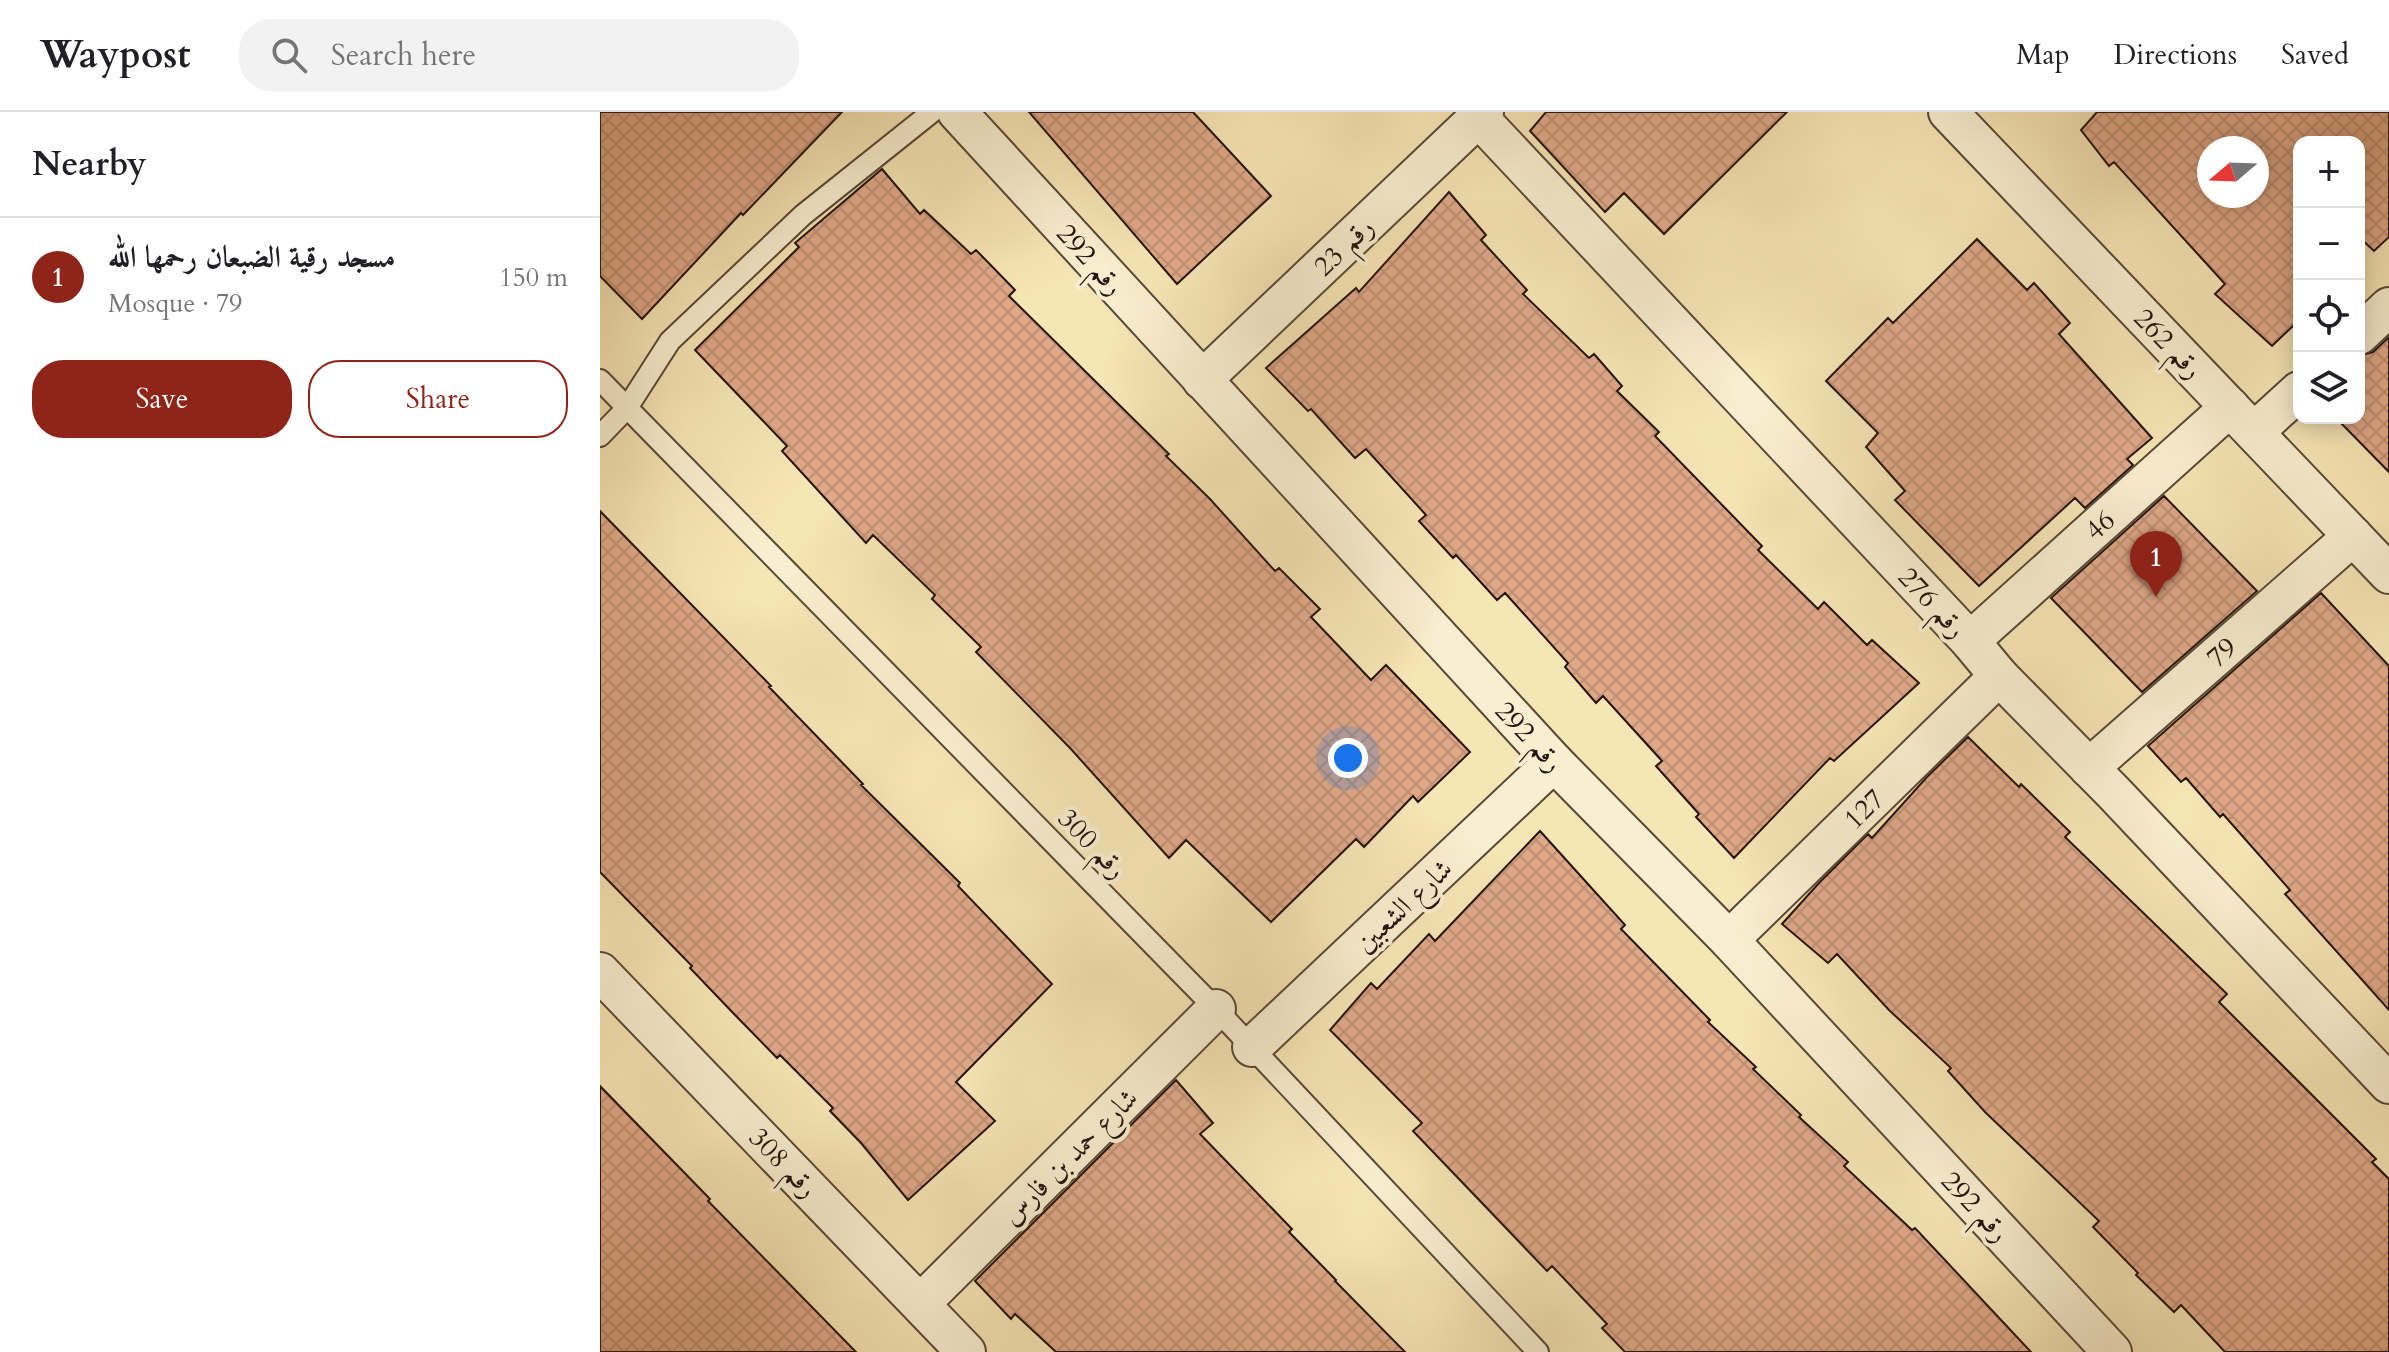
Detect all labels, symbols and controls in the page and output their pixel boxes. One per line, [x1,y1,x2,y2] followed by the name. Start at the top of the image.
[239,19,799,91] search box
[40,29,191,81] text: Waypost
[267,33,311,77] icon: search
[331,35,476,76] text: Search here
[2016,36,2070,74] text: Map
[2114,36,2237,74] text: Directions
[2281,36,2349,74] text: Saved
[2197,136,2269,208] north arrow
[2293,136,2365,424] map controls
[2293,136,2365,208] button: +
[32,141,147,187] text: Nearby
[2293,208,2365,280] button: −
[1305,209,1387,290] street label: رقم 23
[1043,216,1133,309] street label: رقم 292
[108,237,395,278] text: مسجد رقية الضبعان رحمها الله
[51,260,65,295] text: 1
[499,260,568,295] text: 150 m
[2293,280,2365,352] button: locate
[108,286,242,321] text: Mosque · 79
[2120,300,2211,392] street label: رقم 262
[2293,352,2365,424] button: layers
[32,360,292,438] button: Save
[308,360,568,438] button: Share
[2077,502,2123,549] street label: 46
[2130,531,2182,597] pin: 1
[1884,559,1975,651] street label: رقم 276
[2199,629,2245,676] street label: 79
[1481,693,1572,785] street label: رقم 292
[1328,738,1368,778] your location
[1835,781,1893,838] street label: 127
[1044,800,1135,892] street label: رقم 300
[1346,850,1464,964] street label: شارع الشعبين
[993,1080,1149,1236] street label: شارع حمد بن فارس
[735,1119,826,1211] street label: رقم 308
[1927,1163,2018,1255] street label: رقم 292

